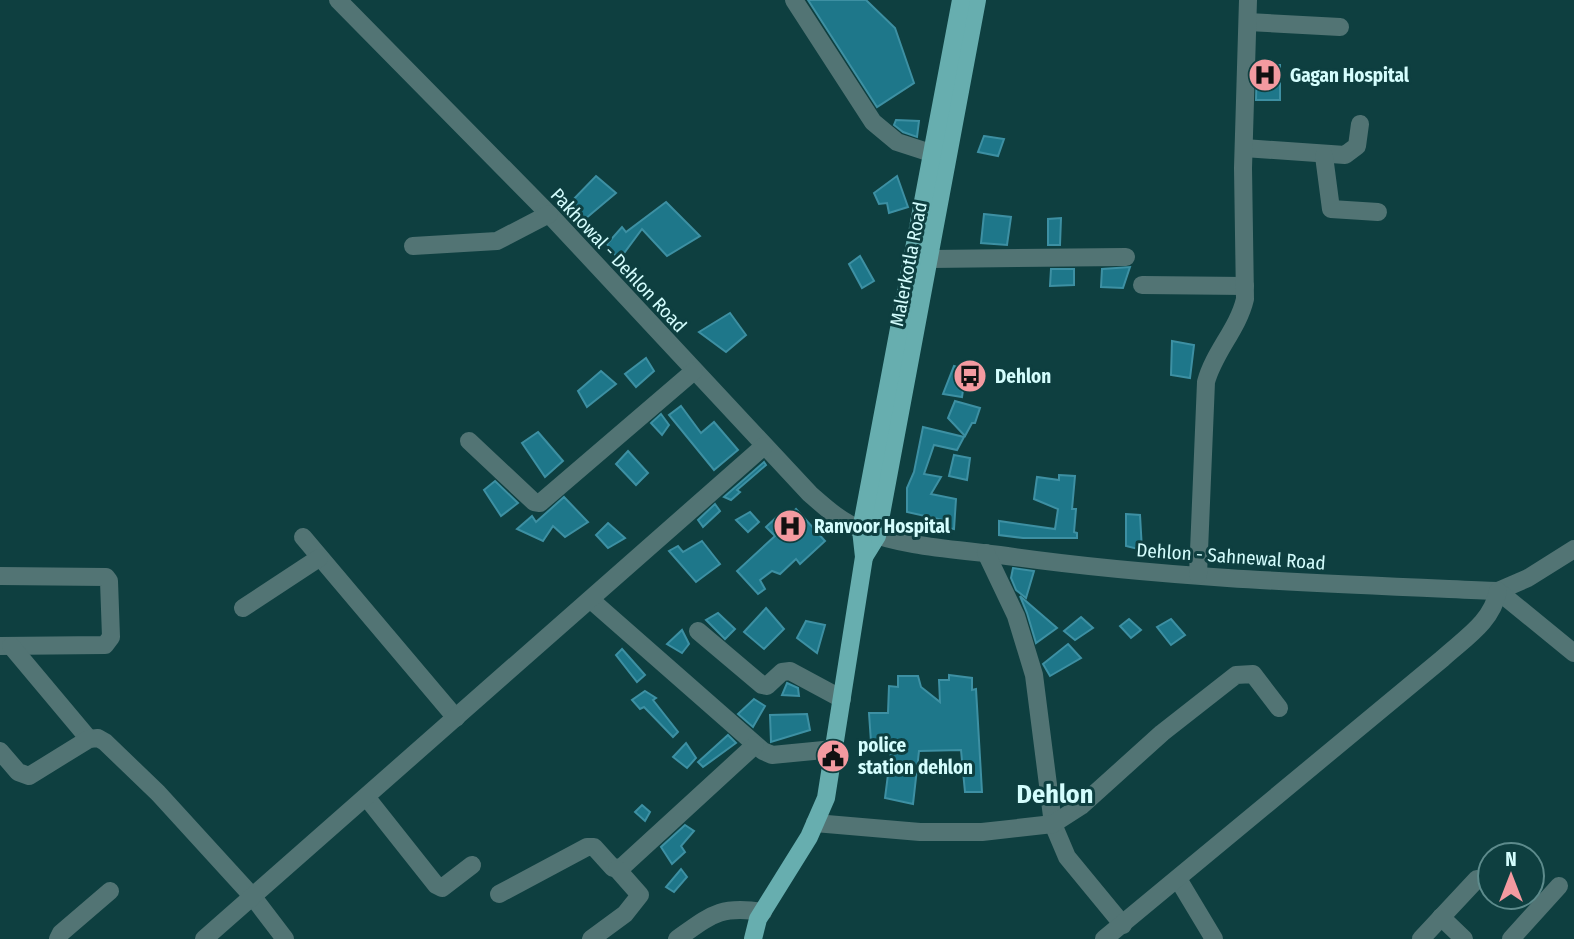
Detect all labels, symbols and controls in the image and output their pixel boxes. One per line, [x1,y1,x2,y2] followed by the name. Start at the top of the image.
[1246,56,1284,94] hospital icon: Gagan Hospital
[1290,64,1410,87] place label: Gagan Hospital
[546,184,691,337] street label: Pakhowal - Dehlon Road
[885,200,932,328] street label: Malerkotla Road
[951,357,989,395] bus stop icon: Dehlon
[995,365,1051,388] place label: Dehlon
[771,507,809,545] hospital icon: Ranvoor Hospital
[814,515,951,538] place label: Ranvoor Hospital
[1136,538,1326,575] street label: Dehlon - Sahnewal Road
[858,734,973,779] place label: police station dehlon
[814,737,852,775] public building icon: police station dehlon
[1017,779,1093,810] district label: Dehlon
[1476,841,1546,911] north arrow
[1505,848,1517,871] text: N

